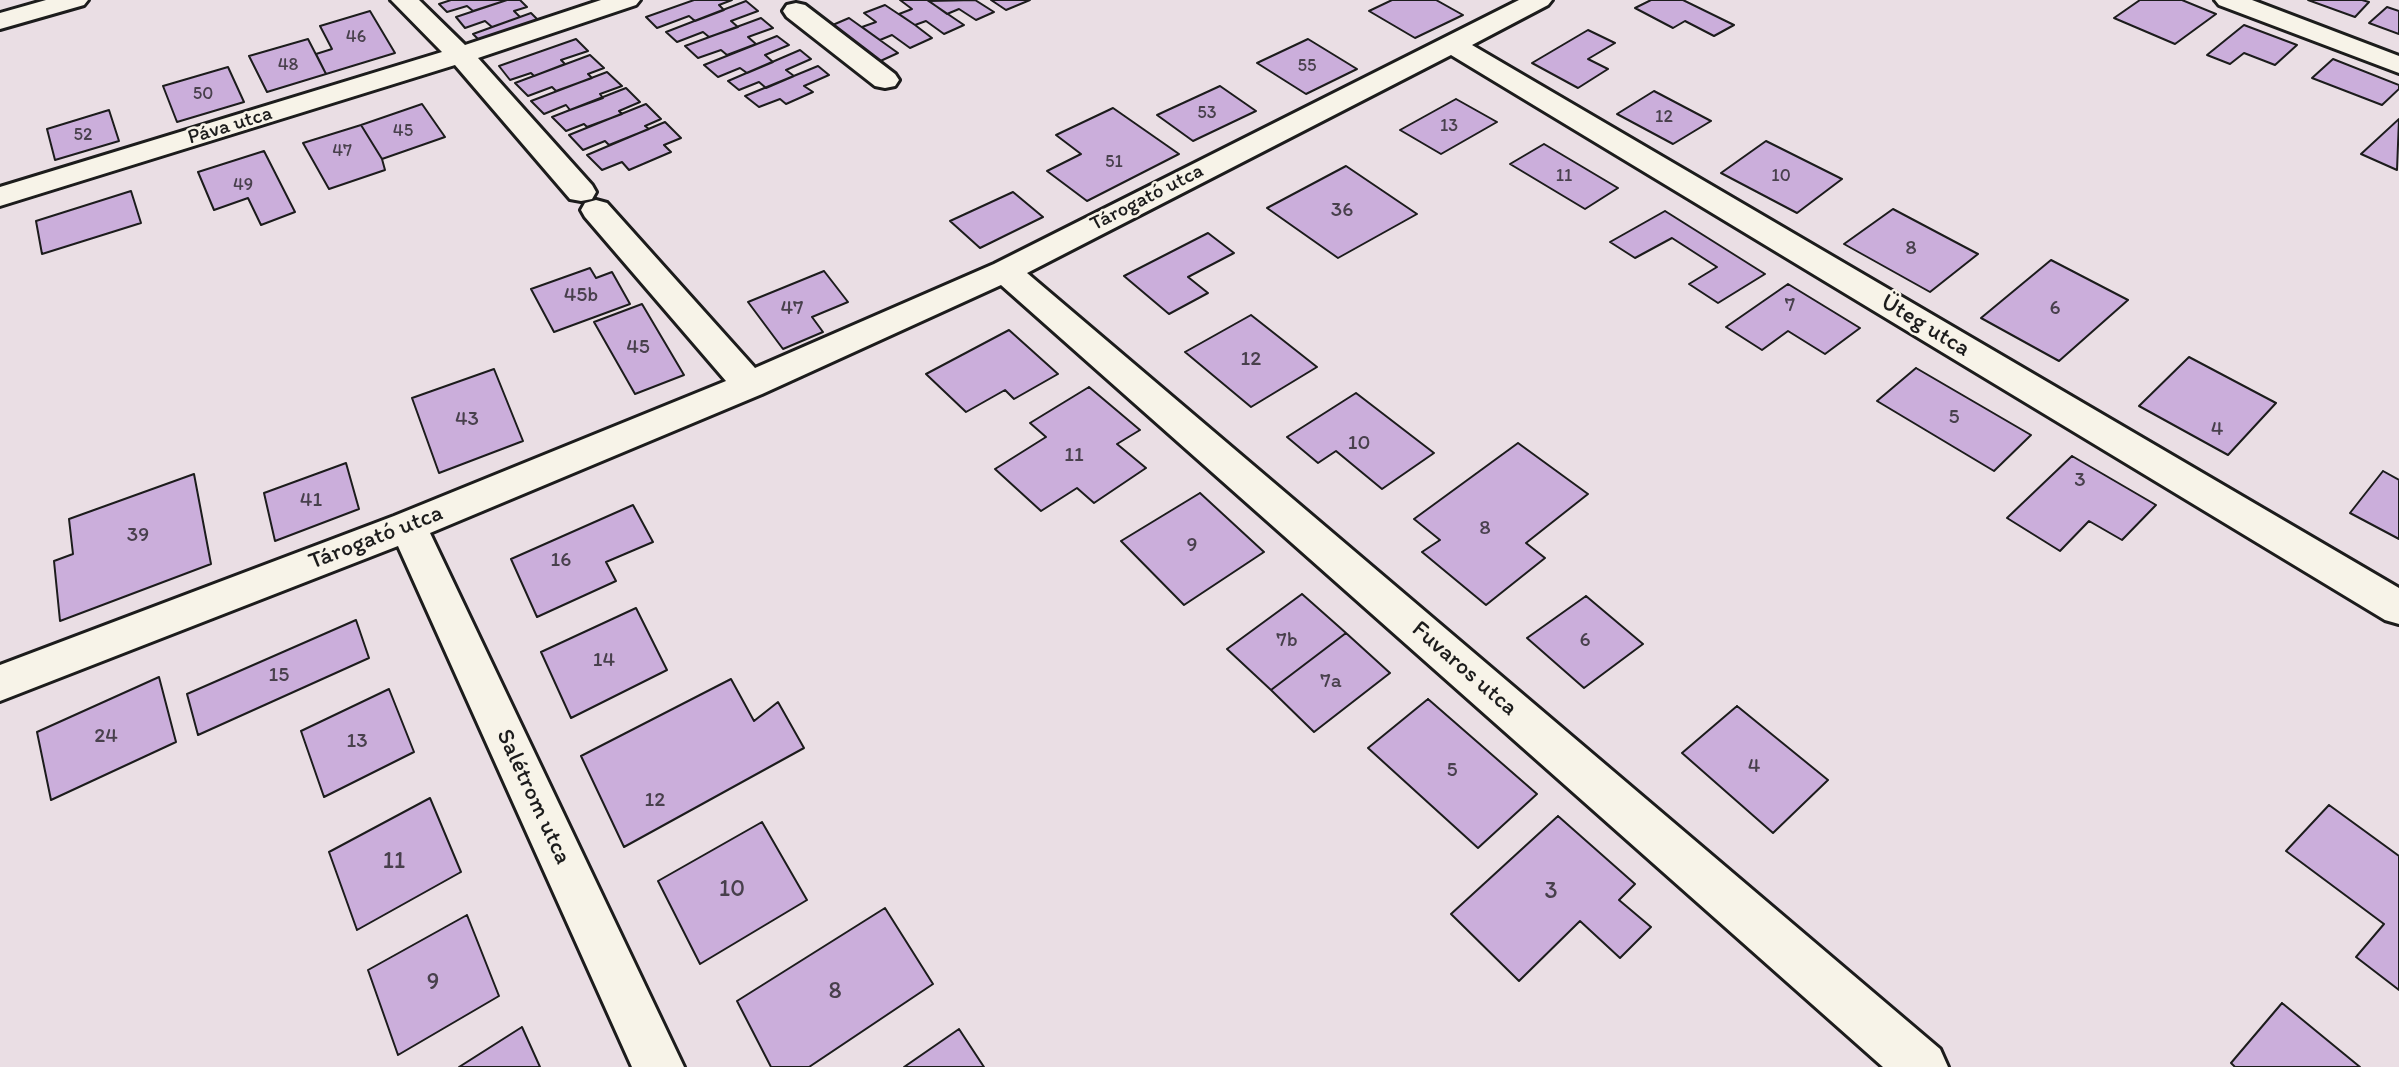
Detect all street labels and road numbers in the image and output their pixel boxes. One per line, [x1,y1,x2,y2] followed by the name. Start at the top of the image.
[185,101,275,151] street label: Páva utca
[1086,159,1208,237] street label: Tárogató utca
[1875,288,1975,364] street label: Üteg utca
[305,499,447,577] street label: Tárogató utca
[1405,615,1523,723] street label: Fuvaros utca
[489,725,577,869] street label: Salétrom utca

